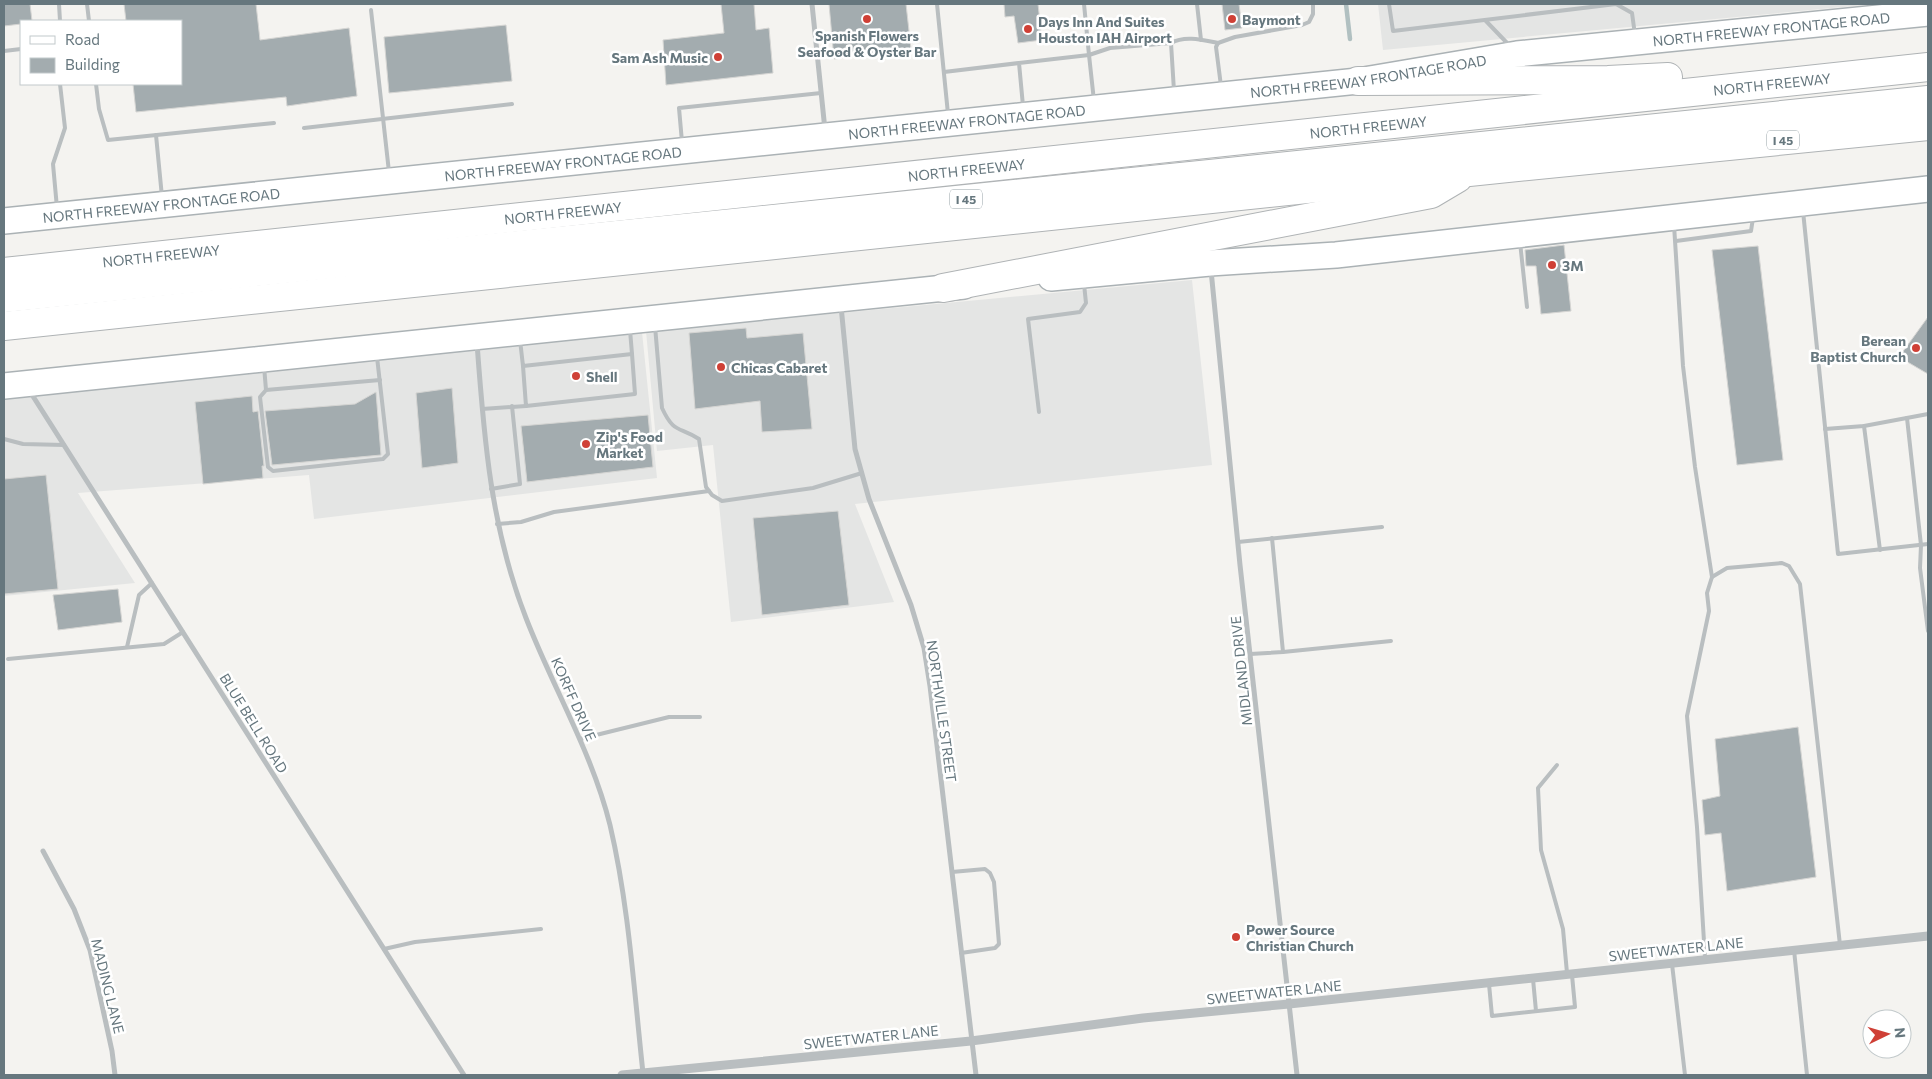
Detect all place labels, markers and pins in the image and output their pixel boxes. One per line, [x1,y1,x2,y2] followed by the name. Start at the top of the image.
[1242,11,1301,28] place label: Baymont
[861,13,873,25] marker: Spanish Flowers Seafood & Oyster Bar
[1038,13,1172,46] place label: Days Inn And Suites Houston IAH Airport
[1226,13,1238,25] marker: Baymont
[1022,23,1034,35] marker: Days Inn And Suites Houston IAH Airport
[797,27,937,60] place label: Spanish Flowers Seafood & Oyster Bar
[611,49,708,66] place label: Sam Ash Music
[712,51,724,63] marker: Sam Ash Music
[1562,257,1584,274] place label: 3M
[1546,259,1558,271] marker: 3M
[1810,332,1906,365] place label: Berean Baptist Church
[1910,342,1922,354] marker: Berean Baptist Church
[731,359,827,376] place label: Chicas Cabaret
[715,361,727,373] marker: Chicas Cabaret
[586,368,618,385] place label: Shell
[570,370,582,382] marker: Shell
[596,428,663,461] place label: Zip's Food Market
[580,438,592,450] marker: Zip's Food Market
[1246,921,1354,954] place label: Power Source Christian Church
[1230,931,1242,943] marker: Power Source Christian Church

